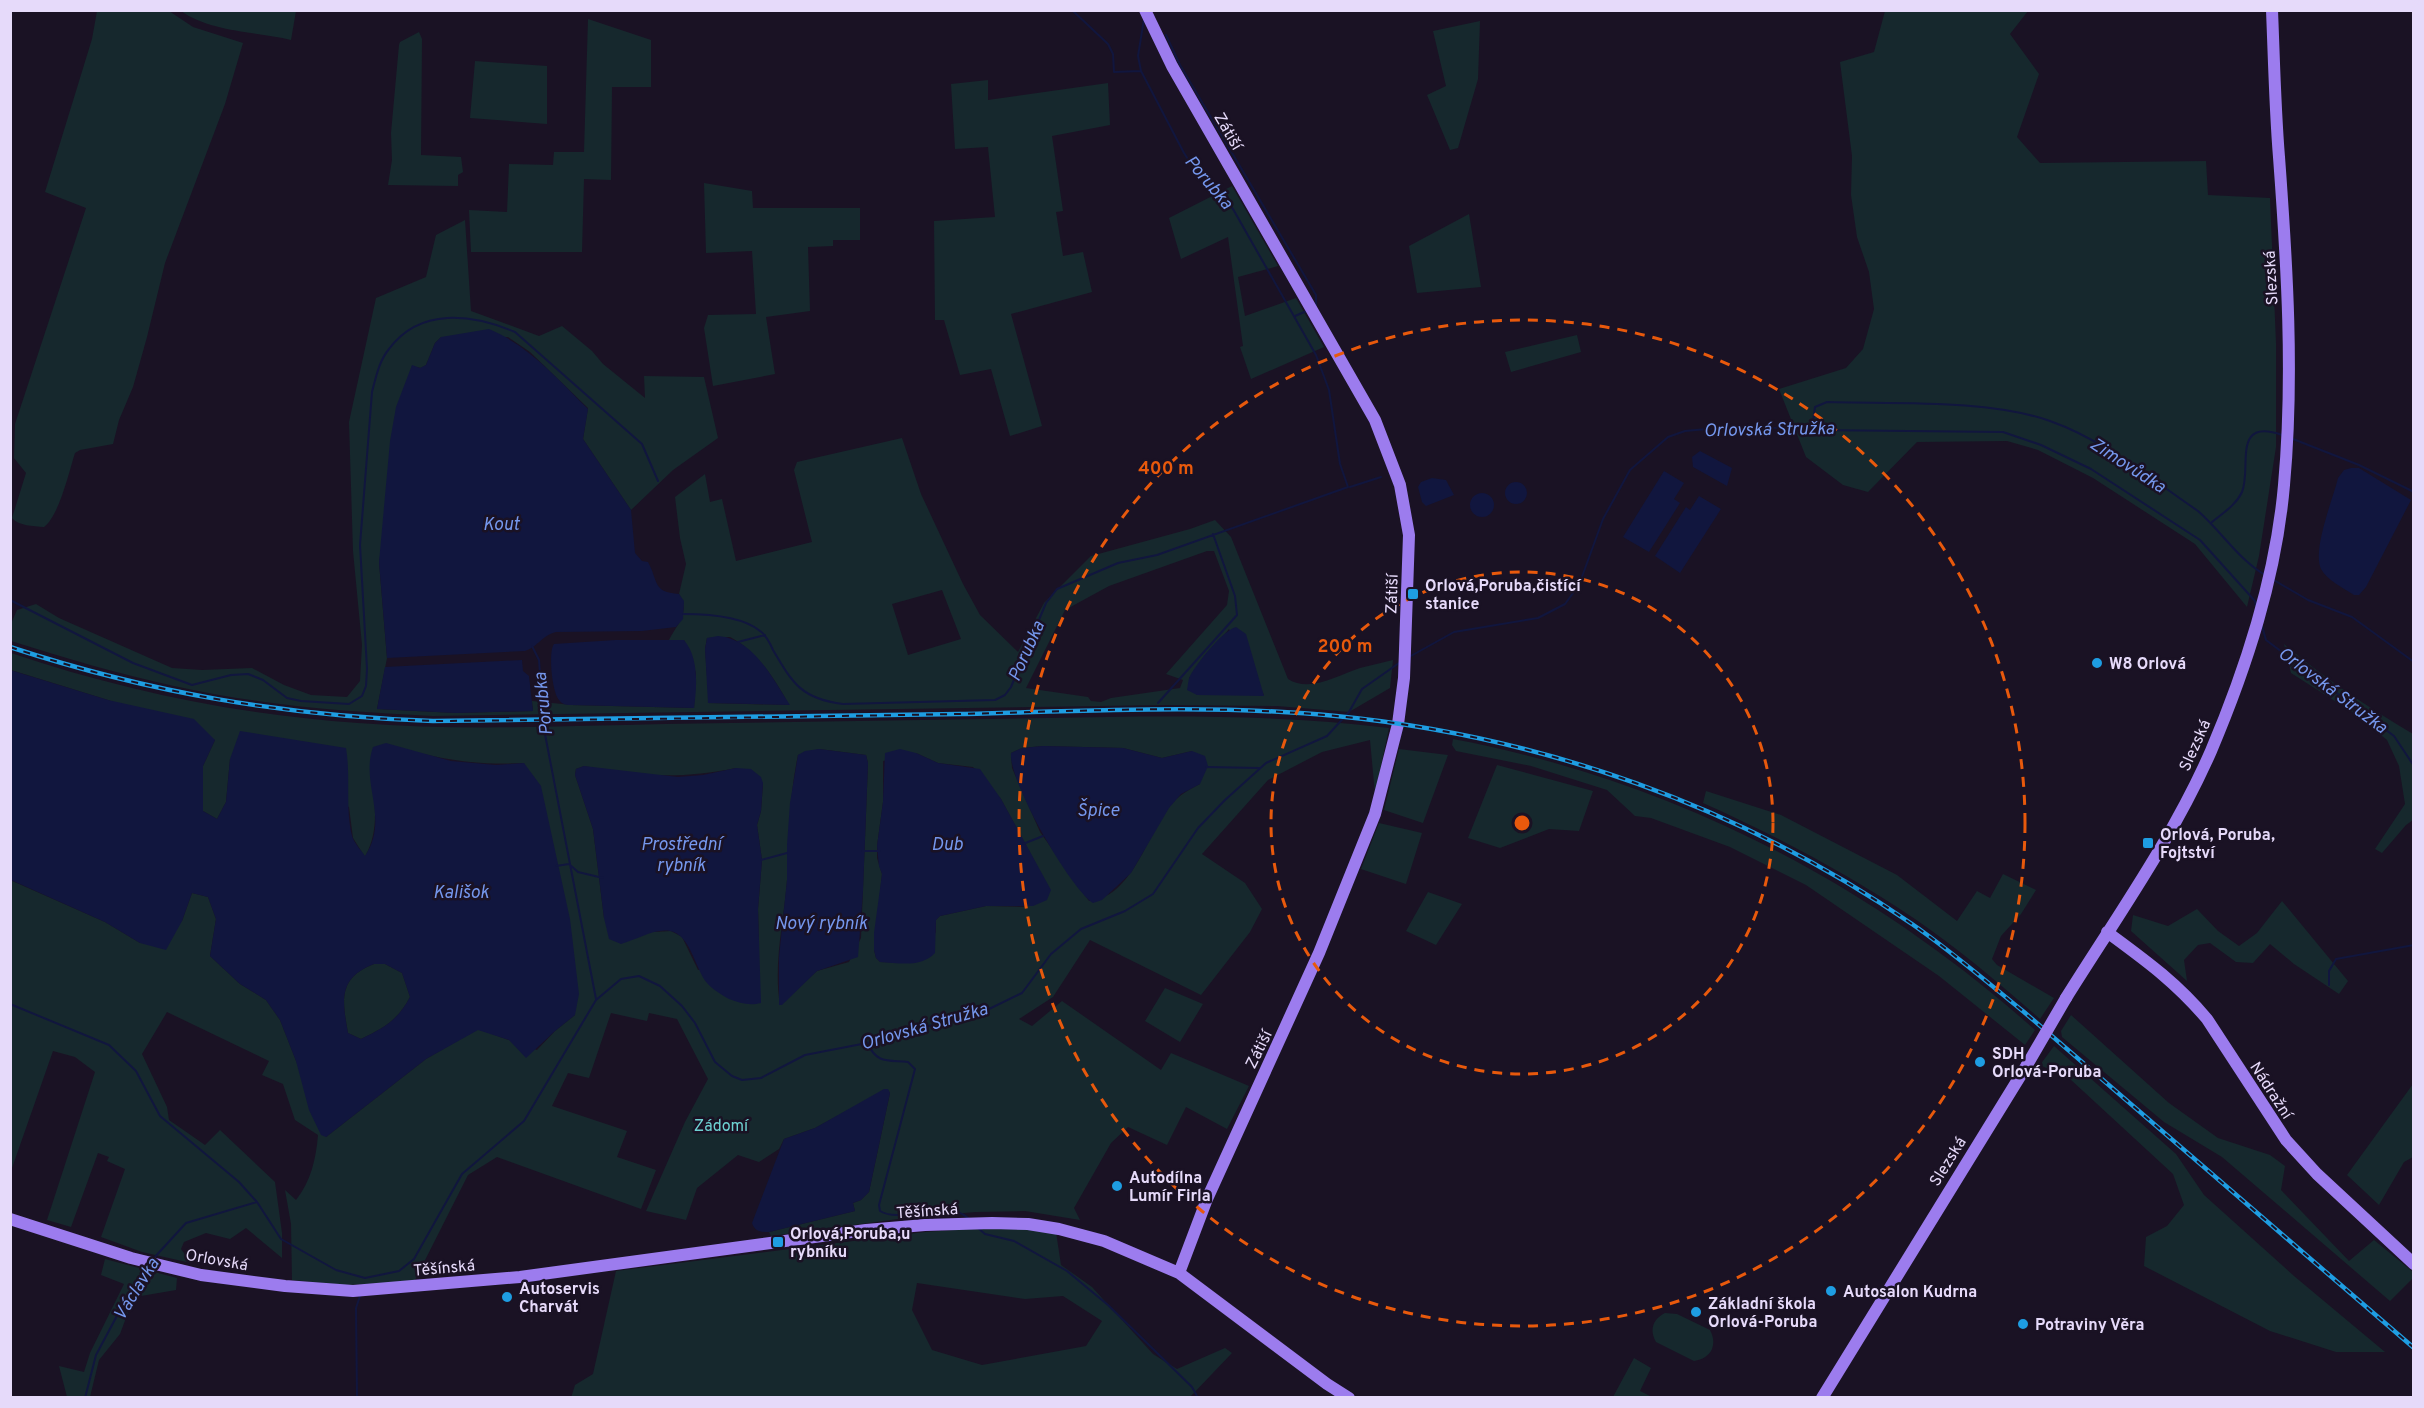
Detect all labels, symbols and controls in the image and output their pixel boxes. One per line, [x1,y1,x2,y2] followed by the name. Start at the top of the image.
[1209,110,1247,156] street label: Zátiší
[1179,151,1238,215] water label: Porubka
[2261,250,2283,306] street label: Slezská
[1703,418,1835,443] water label: Orlovská Stružka
[2085,433,2170,500] water label: Zimovůdka
[1138,458,1194,481] text: 400 m
[483,514,521,537] water label: Kout
[1382,572,1404,615] street label: Zátiší
[1425,577,1582,615] place label: Orlová,Poruba,čistící stanice
[1406,587,1420,601] marker: Orlová,Poruba,čistící stanice
[1004,617,1051,685] water label: Porubka
[1317,636,1373,659] text: 200 m
[2273,643,2392,740] water label: Orlovská Stružka
[2109,655,2186,675] place label: W8 Orlová
[2090,656,2104,670] marker: W8 Orlová
[530,670,559,737] water label: Porubka
[2176,717,2216,775] street label: Slezská
[1077,798,1120,823] water label: Špice
[1512,813,1532,833] centre of rings
[2160,826,2275,864] place label: Orlová, Poruba, Fojtství
[641,834,726,878] water label: Prostřední rybník
[931,834,963,857] water label: Dub
[2141,836,2155,850] marker: Orlová, Poruba, Fojtství
[433,882,490,905] water label: Kališok
[775,913,868,936] water label: Nový rybník
[858,998,991,1057] water label: Orlovská Stružka
[1242,1026,1278,1072] street label: Zátiší
[1992,1045,2101,1083] place label: SDH Orlová-Poruba
[1973,1055,1987,1069] marker: SDH Orlová-Poruba
[2244,1059,2297,1125] street label: Nádražní
[694,1117,750,1137] park label: Zádomí
[1926,1134,1972,1190] street label: Slezská
[1129,1169,1211,1207] place label: Autodílna Lumír Firla
[1110,1179,1124,1193] marker: Autodílna Lumír Firla
[896,1200,959,1224] street label: Těšínská
[790,1225,910,1263] place label: Orlová,Poruba,u rybníku
[771,1235,785,1249] marker: Orlová,Poruba,u rybníku
[184,1246,250,1276] street label: Orlovská
[109,1254,166,1325] water label: Václavka
[412,1256,476,1282] street label: Těšínská
[519,1280,600,1318] place label: Autoservis Charvát
[1843,1283,1977,1303] place label: Autosalon Kudrna
[1824,1284,1838,1298] marker: Autosalon Kudrna
[500,1290,514,1304] marker: Autoservis Charvát
[1708,1295,1817,1333] place label: Základní škola Orlová-Poruba
[1689,1305,1703,1319] marker: Základní škola Orlová-Poruba
[2035,1316,2145,1336] place label: Potraviny Věra
[2016,1317,2030,1331] marker: Potraviny Věra

